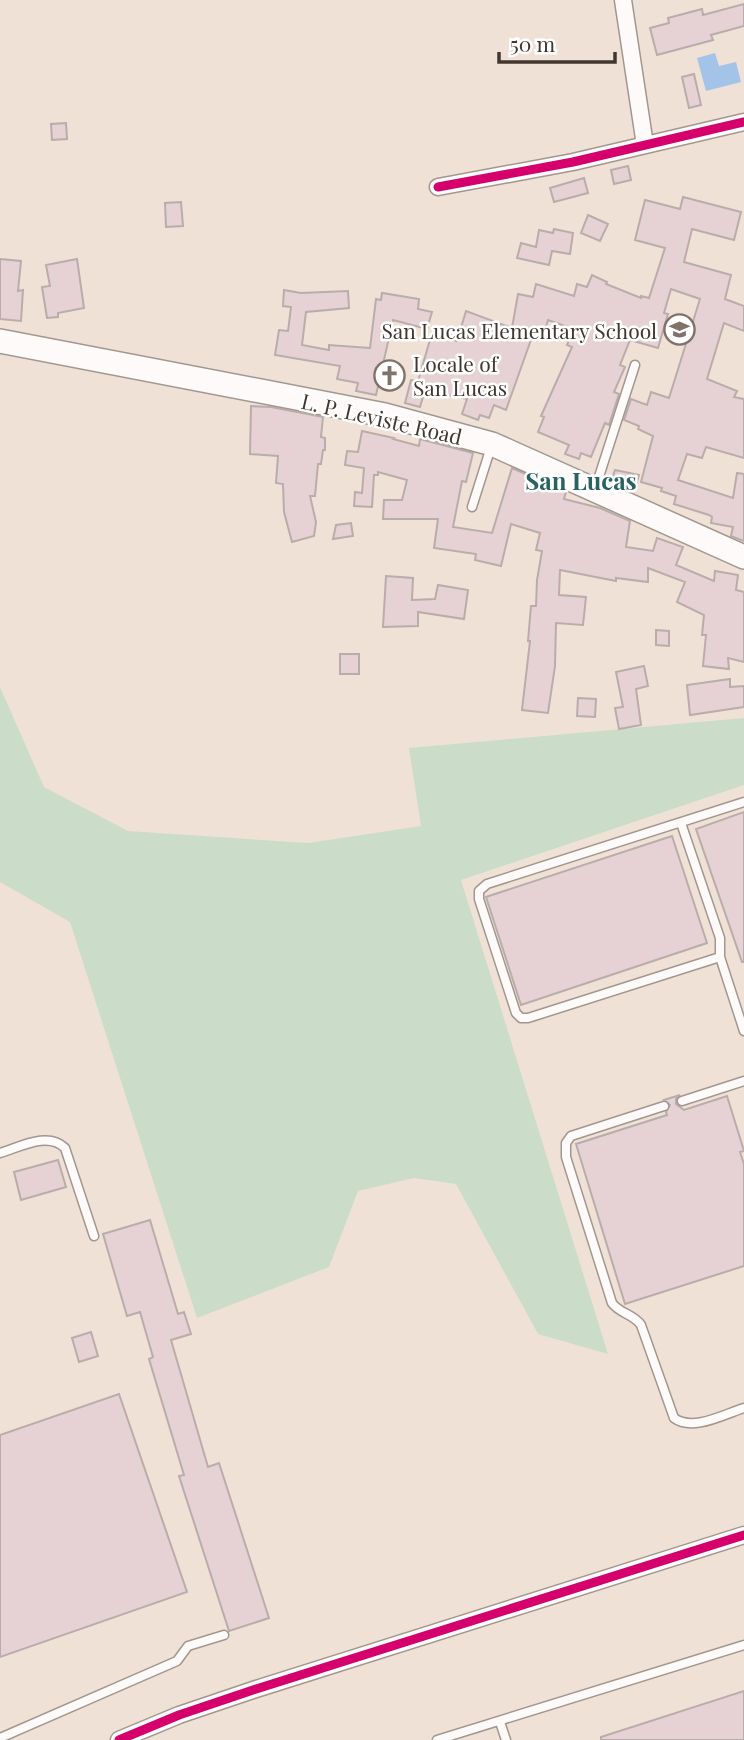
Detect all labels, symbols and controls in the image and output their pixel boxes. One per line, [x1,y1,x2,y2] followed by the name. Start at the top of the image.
[499,21,614,65] scale bar
[510,29,556,57] text: 50 m
[663,313,697,347] school or university icon: San Lucas Elementary School
[381,316,657,344] place label: San Lucas Elementary School
[413,349,507,401] place label: Locale of San Lucas
[373,358,407,392] church icon: Locale of San Lucas
[299,386,465,450] street label: L. P. Leviste Road
[525,464,637,496] district label: San Lucas

